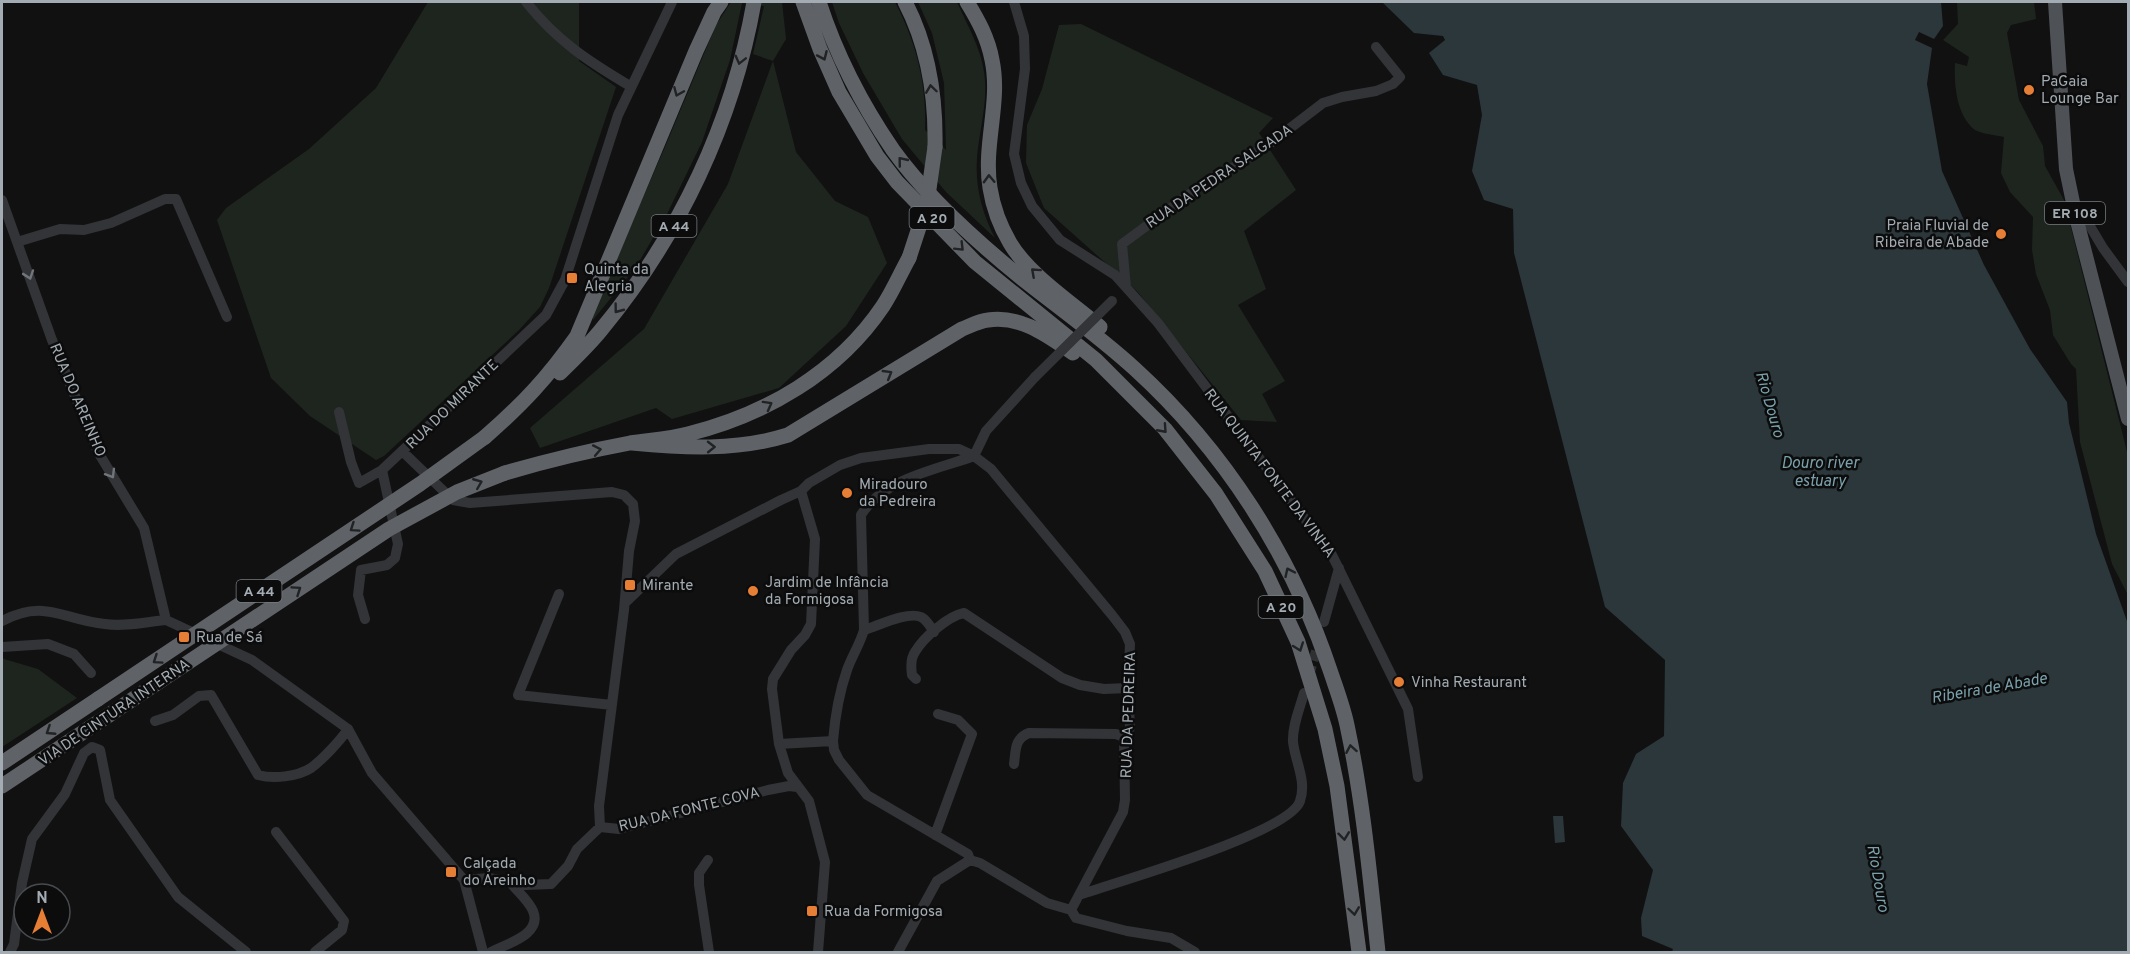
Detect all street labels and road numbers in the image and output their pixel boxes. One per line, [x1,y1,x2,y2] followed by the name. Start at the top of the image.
[1143,121,1297,233] street label: RUA DA PEDRA SALGADA
[2045,202,2105,224] road number: ER 108
[910,207,954,229] road number: A 20
[652,215,696,237] road number: A 44
[44,341,109,460] street label: RUA DO AREINHO
[403,356,503,454] street label: RUA DO MIRANTE
[1199,386,1339,562] street label: RUA QUINTA FONTE DA VINHA
[236,580,282,602] road number: A 44
[1258,596,1304,618] road number: A 20
[1118,651,1141,779] street label: RUA DA PEDREIRA
[36,655,194,771] street label: VIA DE CINTURA INTERNA
[617,784,762,837] street label: RUA DA FONTE COVA

